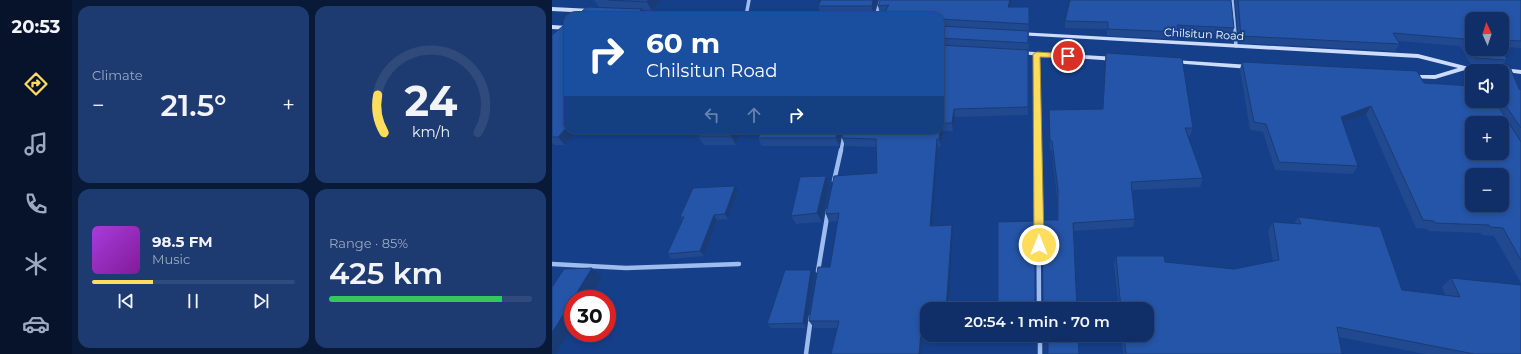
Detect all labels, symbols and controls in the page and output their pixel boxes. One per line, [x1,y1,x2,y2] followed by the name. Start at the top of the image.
[1465,12,1509,56] north arrow
[1465,12,1509,212] map controls
[12,16,60,38] text: 20:53
[1164,25,1244,43] street label: Chilsitun Road
[646,26,720,60] text: 60 m
[580,28,632,80] icon: right
[1051,39,1085,73] pin
[1057,45,1079,67] icon: arrive
[646,60,777,82] text: Chilsitun Road
[1465,64,1509,108] button: sound
[92,67,143,83] text: Climate
[22,70,50,98] icon: directions
[404,75,457,125] text: 24
[160,87,227,124] text: 21.5°
[92,92,105,119] text: −
[282,92,295,119] text: +
[701,104,723,126] icon: left
[743,104,765,126] icon: ahead
[785,104,807,126] icon: right
[1465,116,1509,160] button: +
[411,122,450,140] text: km/h
[22,130,50,158] icon: music
[1465,168,1509,212] button: −
[22,190,50,218] icon: phone
[1018,224,1060,266] position arrow
[152,232,213,251] text: 98.5 FM
[329,235,408,251] text: Range · 85%
[22,250,50,278] icon: climate
[152,251,190,267] text: Music
[329,255,443,292] text: 425 km
[115,290,137,312] icon: previous
[182,290,204,312] icon: pause
[250,290,272,312] icon: next
[564,290,616,342] speed limit sign: 30
[22,310,50,338] icon: car
[964,312,1110,331] text: 20:54 · 1 min · 70 m

